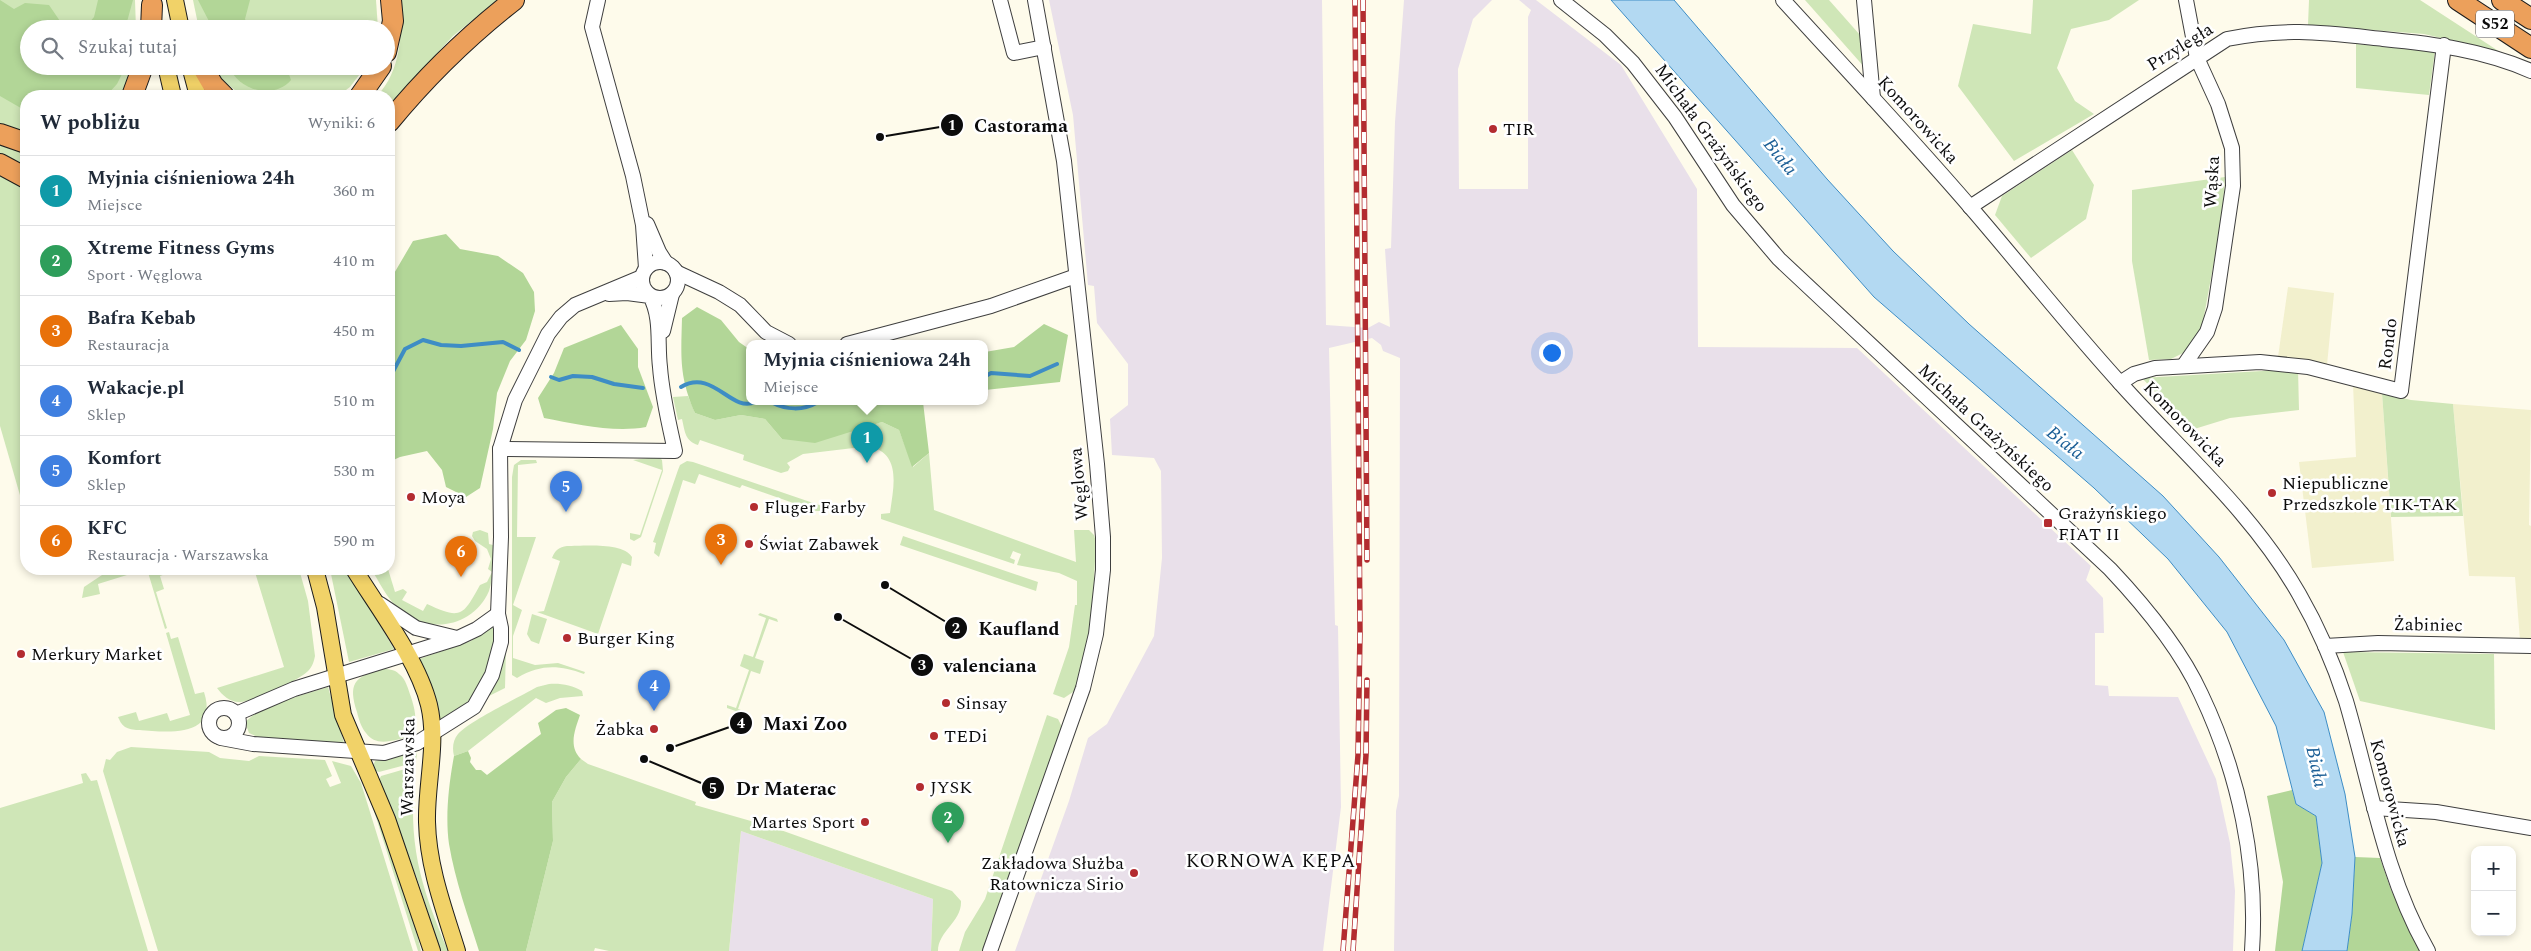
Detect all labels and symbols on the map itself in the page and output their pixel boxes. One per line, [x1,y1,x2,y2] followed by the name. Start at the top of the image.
[2476,10,2514,38] road number: S52
[2142,16,2218,78] street label: Przyległa
[1648,58,1774,218] street label: Michała Grażyńskiego
[1871,70,1965,170] street label: Komorowicka
[939,108,1078,142] callout: Castorama
[974,112,1068,141] text: Castorama
[948,114,956,137] text: 1
[1503,116,1534,143] place label: TIR
[1487,123,1499,135] marker: TIR
[1756,132,1805,183] water label: Biała
[2197,155,2227,209] street label: Wąska
[2371,317,2405,371] street label: Rondo
[1539,340,1565,366] your location
[1912,357,2060,499] street label: Michała Grażyńskiego
[2137,375,2233,473] street label: Komorowicka
[2040,419,2091,467] water label: Biała
[851,422,883,463] pin: 1
[1062,446,1096,522] street label: Węglowa
[2282,470,2457,518] place label: Niepubliczne Przedszkole TIK-TAK
[550,471,582,512] pin: 5
[421,484,466,511] place label: Moya
[2266,487,2278,499] marker: Niepubliczne Przedszkole TIK-TAK
[405,491,417,503] marker: Moya
[764,494,867,521] place label: Fluger Farby
[2058,500,2167,548] place label: Grażyńskiego FIAT II
[748,501,760,513] marker: Fluger Farby
[2042,517,2054,529] marker: Grażyńskiego FIAT II
[705,524,737,565] pin: 3
[759,531,879,558] place label: Świat Zabawek
[445,536,477,577] pin: 6
[743,538,755,550] marker: Świat Zabawek
[943,611,1070,645] callout: Kaufland
[2393,611,2463,639] street label: Żabiniec
[978,615,1060,644] text: Kaufland
[952,617,960,640] text: 2
[577,625,675,652] place label: Burger King
[561,632,573,644] marker: Burger King
[31,641,162,668] place label: Merkury Market
[15,648,27,660] marker: Merkury Market
[909,648,1047,682] callout: valenciana
[943,652,1037,681] text: valenciana
[918,654,926,677] text: 3
[638,670,670,711] pin: 4
[956,690,1008,717] place label: Sinsay
[940,697,952,709] marker: Sinsay
[728,706,858,740] callout: Maxi Zoo
[763,710,847,739] text: Maxi Zoo
[737,712,746,735] text: 4
[595,716,644,743] place label: Żabka
[394,717,422,816] street label: Warszawska
[648,723,660,735] marker: Żabka
[944,723,987,750] place label: TEDi
[928,730,940,742] marker: TEDi
[2363,736,2417,850] street label: Komorowicka
[2297,744,2335,791] water label: Biała
[700,771,846,805] callout: Dr Materac
[930,774,972,801] place label: JYSK
[736,775,836,804] text: Dr Materac
[709,777,717,800] text: 5
[914,781,926,793] marker: JYSK
[932,802,964,843] pin: 2
[751,809,855,836] place label: Martes Sport
[859,816,871,828] marker: Martes Sport
[1186,847,1356,876] district label: KORNOWA KĘPA
[981,850,1124,898] place label: Zakładowa Służba Ratownicza Sirio
[1128,867,1140,879] marker: Zakładowa Służba Ratownicza Sirio

